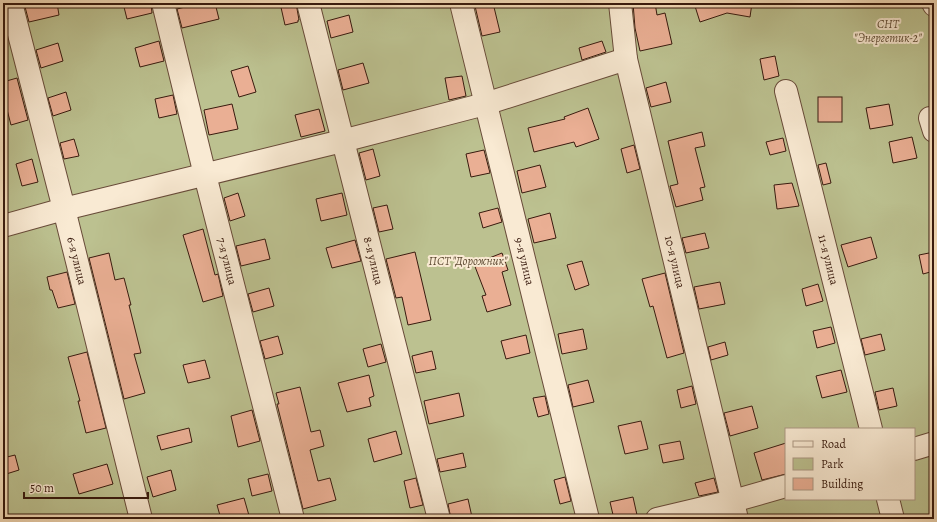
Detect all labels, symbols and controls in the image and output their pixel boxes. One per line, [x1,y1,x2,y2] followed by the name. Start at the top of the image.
[854,16,922,46] park label: СHТ "Энергетик-2"
[814,233,843,287] street label: 11-я улица
[661,234,689,290] street label: 10-я улица
[63,235,91,287] street label: 6-я улица
[360,235,387,287] street label: 8-я улица
[213,236,241,287] street label: 7-я улица
[511,236,538,287] street label: 9-я улица
[429,253,508,269] park label: ПСТ "Дорожник"
[785,428,915,500] legend
[821,436,847,452] text: Road
[821,456,844,472] text: Park
[24,474,148,500] scale bar
[821,476,863,492] text: Building
[30,480,54,496] text: 50 m

